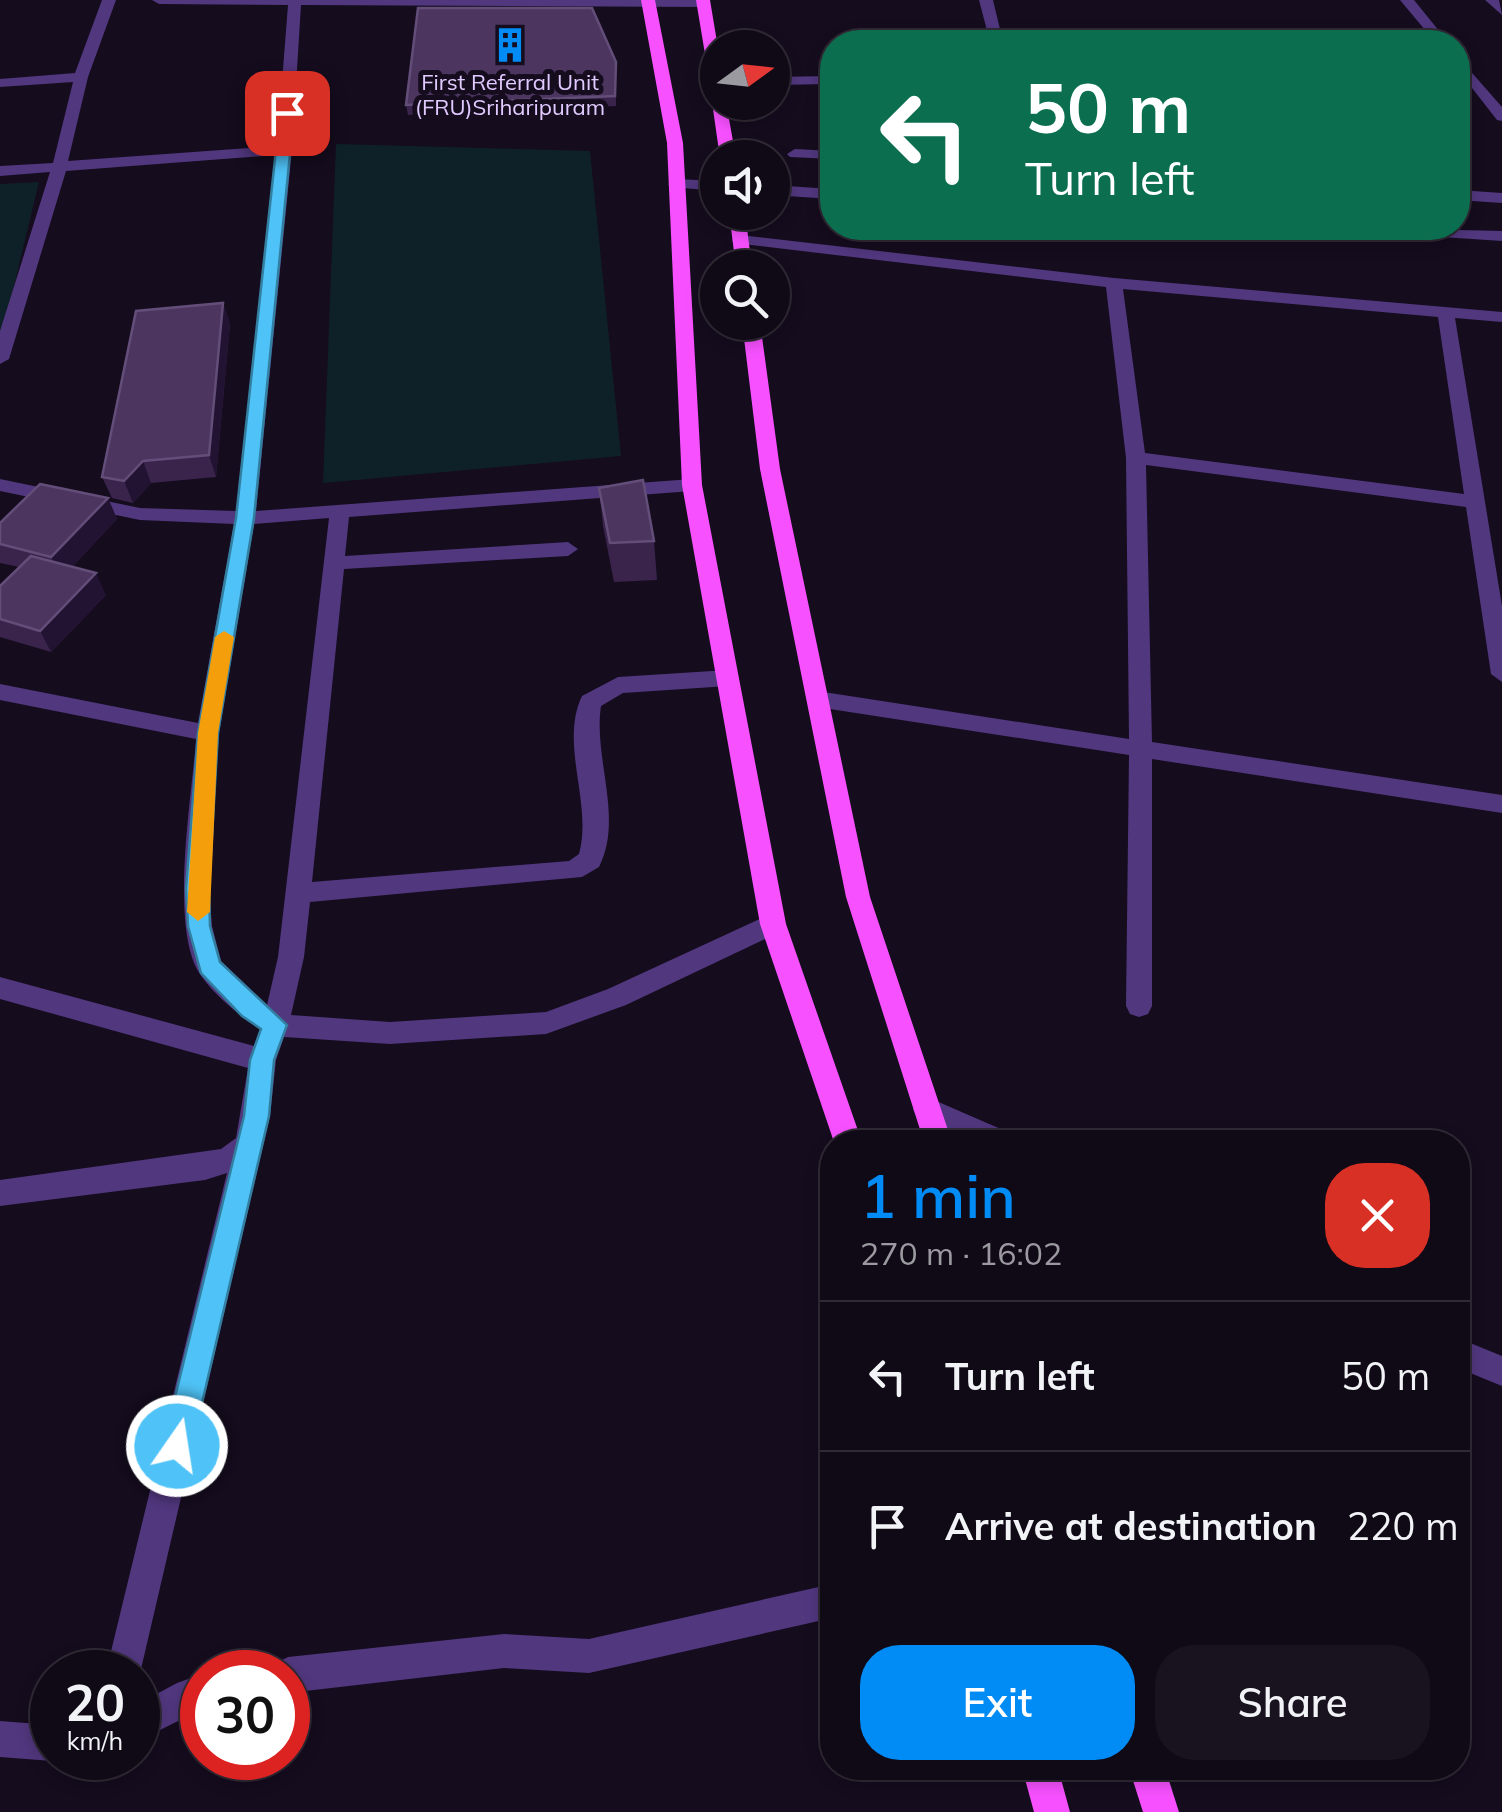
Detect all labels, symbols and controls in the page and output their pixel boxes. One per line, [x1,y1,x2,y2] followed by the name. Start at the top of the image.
[491,26,529,64] building icon: First Referral Unit (FRU)Sriharipuram
[700,30,790,120] north arrow
[700,30,790,340] map controls
[1025,63,1191,151] text: 50 m
[415,68,605,121] place label: First Referral Unit (FRU)Sriharipuram
[860,70,990,200] icon: left
[245,71,330,156] pin
[260,86,315,141] icon: arrive
[700,140,790,230] button: sound
[1025,150,1194,206] text: Turn left
[700,250,790,340] button: search
[860,1158,1016,1233] text: 1 min
[1325,1163,1430,1268] button: close
[860,1233,1062,1273] text: 270 m · 16:02
[860,1349,915,1404] icon: left
[945,1352,1095,1400] text: Turn left
[1341,1352,1430,1400] text: 50 m
[125,1394,229,1498] position arrow
[860,1499,915,1554] icon: arrive
[945,1502,1317,1550] text: Arrive at destination
[1347,1502,1459,1550] text: 220 m
[860,1645,1135,1760] button: Exit
[1155,1645,1430,1760] button: Share
[180,1650,310,1780] speed limit sign: 30
[65,1671,125,1734] text: 20
[67,1725,123,1756] text: km/h

